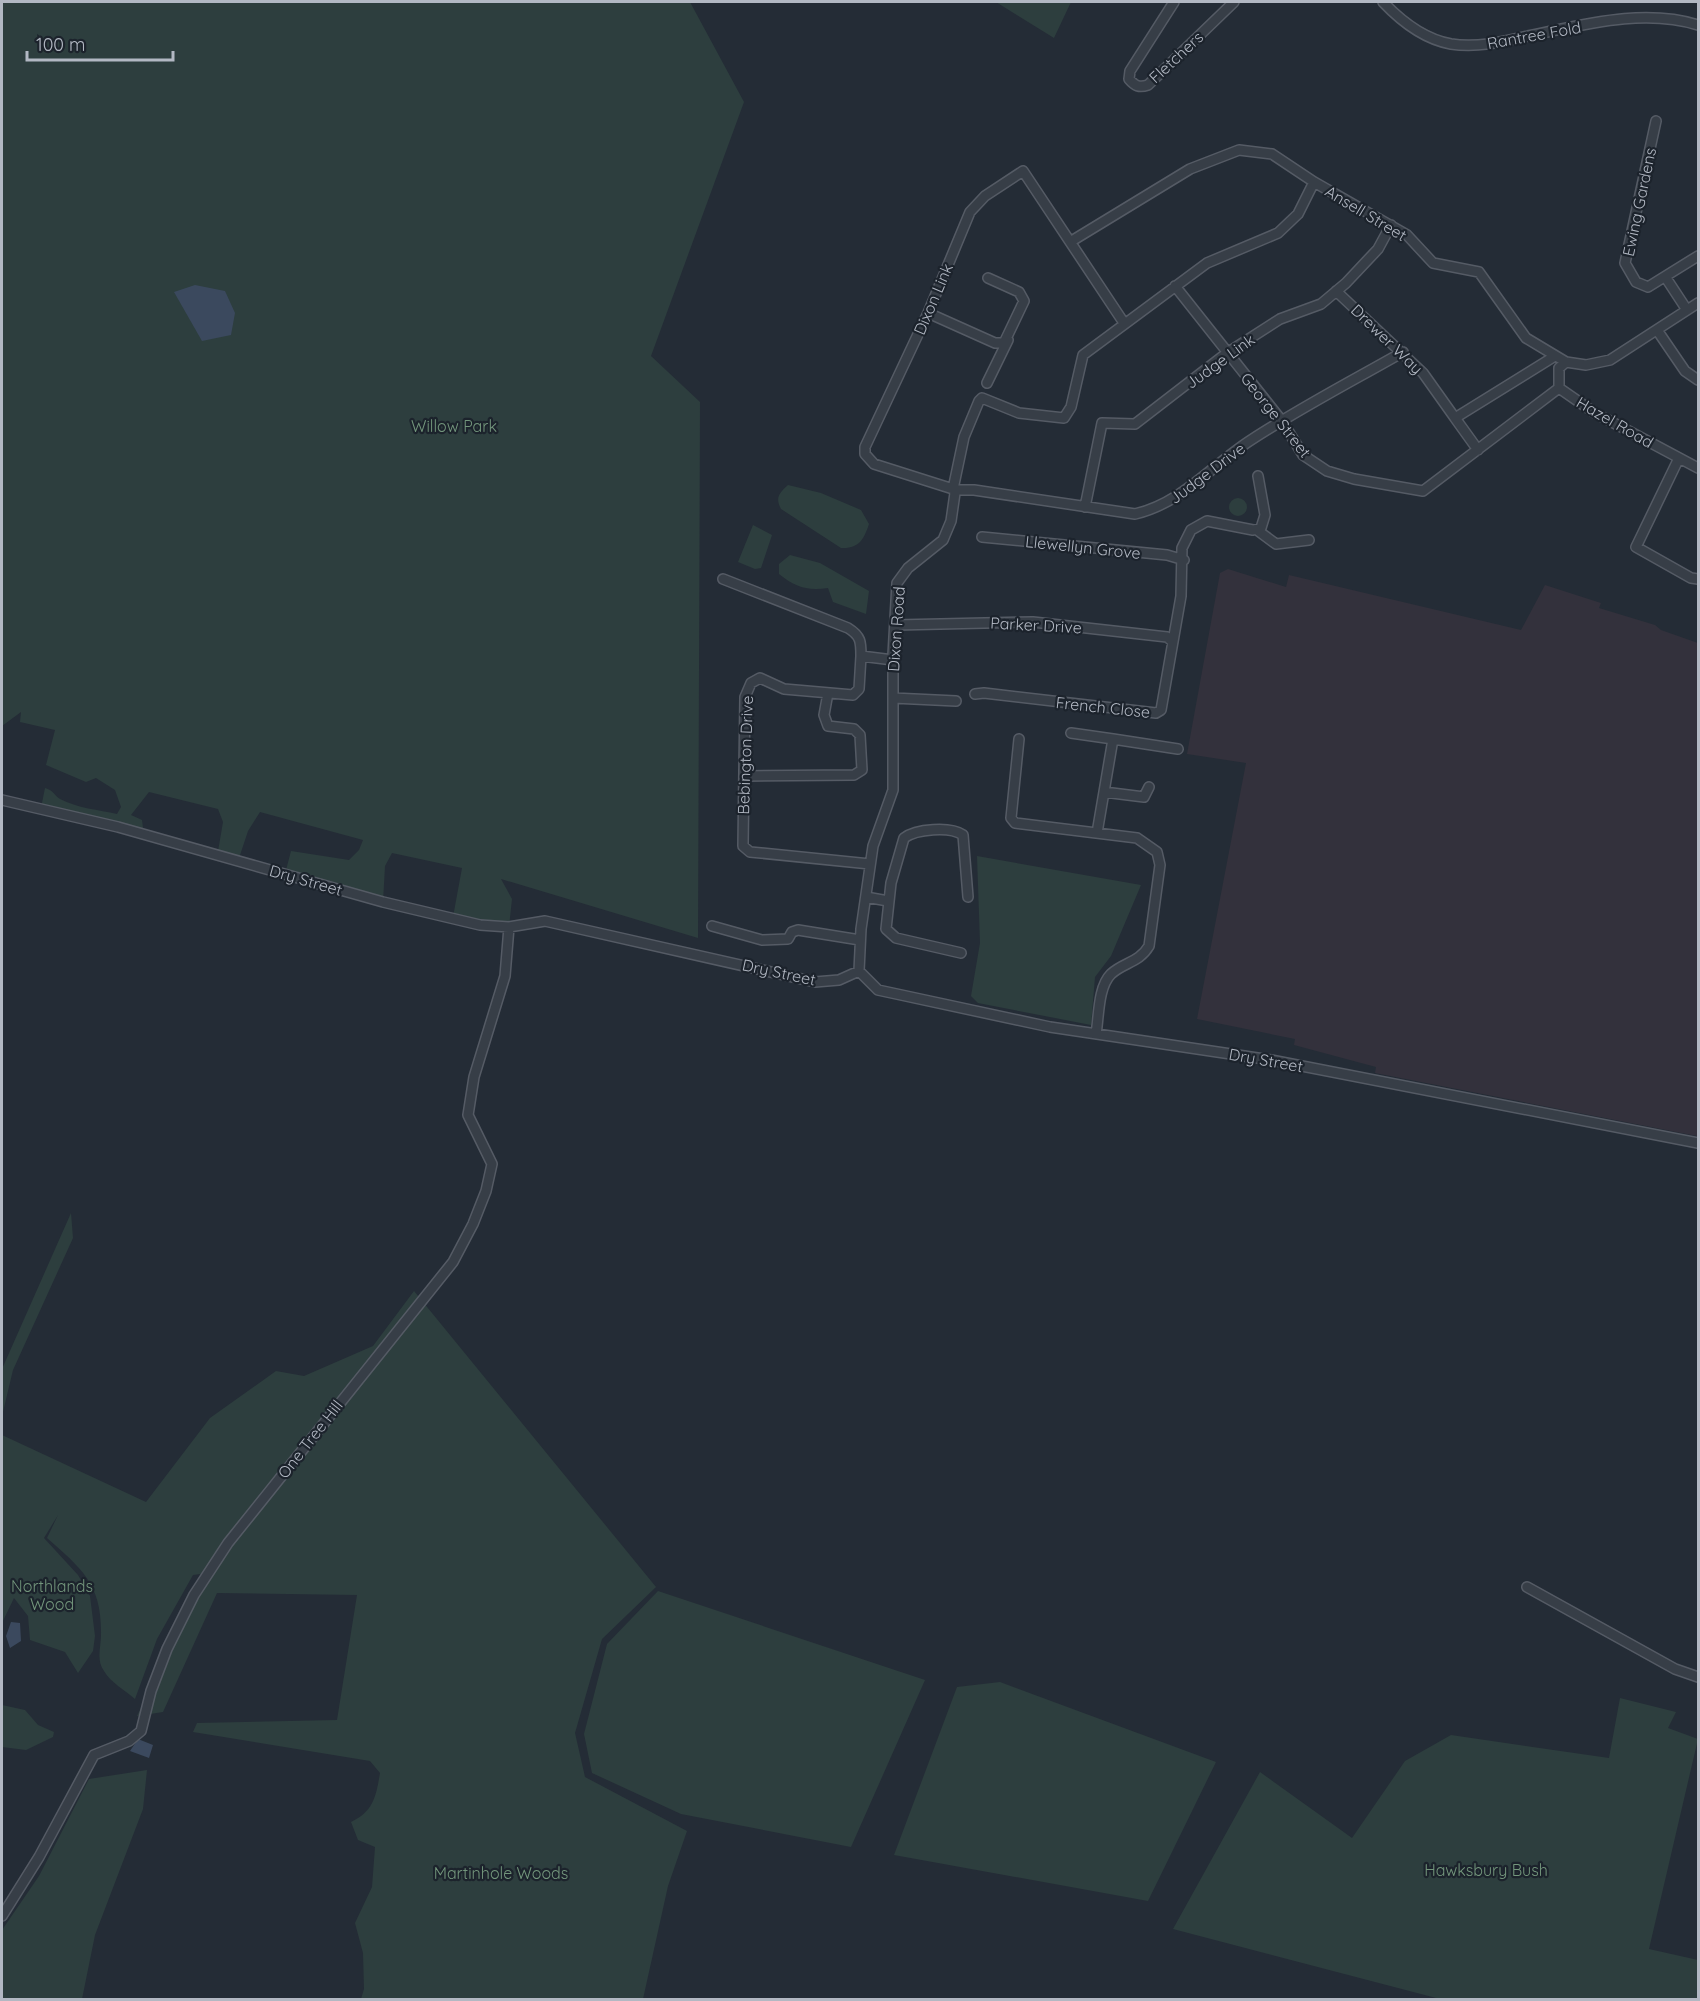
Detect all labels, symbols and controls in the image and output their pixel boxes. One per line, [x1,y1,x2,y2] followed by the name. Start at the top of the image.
[1485,17,1583,53] street label: Rantree Fold
[27,24,172,62] scale bar
[1145,27,1207,87] street label: Fletchers
[36,33,85,56] text: 100 m
[1618,146,1660,258] street label: Ewing Gardens
[1322,181,1410,245] street label: Ansell Street
[909,260,957,338] street label: Dixon Link
[1347,300,1427,378] street label: Drewer Way
[1181,329,1259,393] street label: Judge Link
[1237,368,1315,462] street label: George Street
[1573,392,1657,452] street label: Hazel Road
[411,416,497,436] park label: Willow Park
[1165,438,1249,508] street label: Judge Drive
[1024,531,1142,563] street label: Llewellyn Grove
[883,586,909,672] street label: Dixon Road
[990,613,1082,637] street label: Parker Drive
[1055,692,1151,722] street label: French Close
[733,695,757,815] street label: Bebington Drive
[267,860,345,900] street label: Dry Street
[740,954,818,990] street label: Dry Street
[1227,1044,1305,1076] street label: Dry Street
[273,1396,347,1482] street label: One Tree Hill
[11,1576,93,1614] park label: Northlands Wood
[1424,1860,1548,1880] park label: Hawksbury Bush
[434,1863,568,1883] park label: Martinhole Woods

